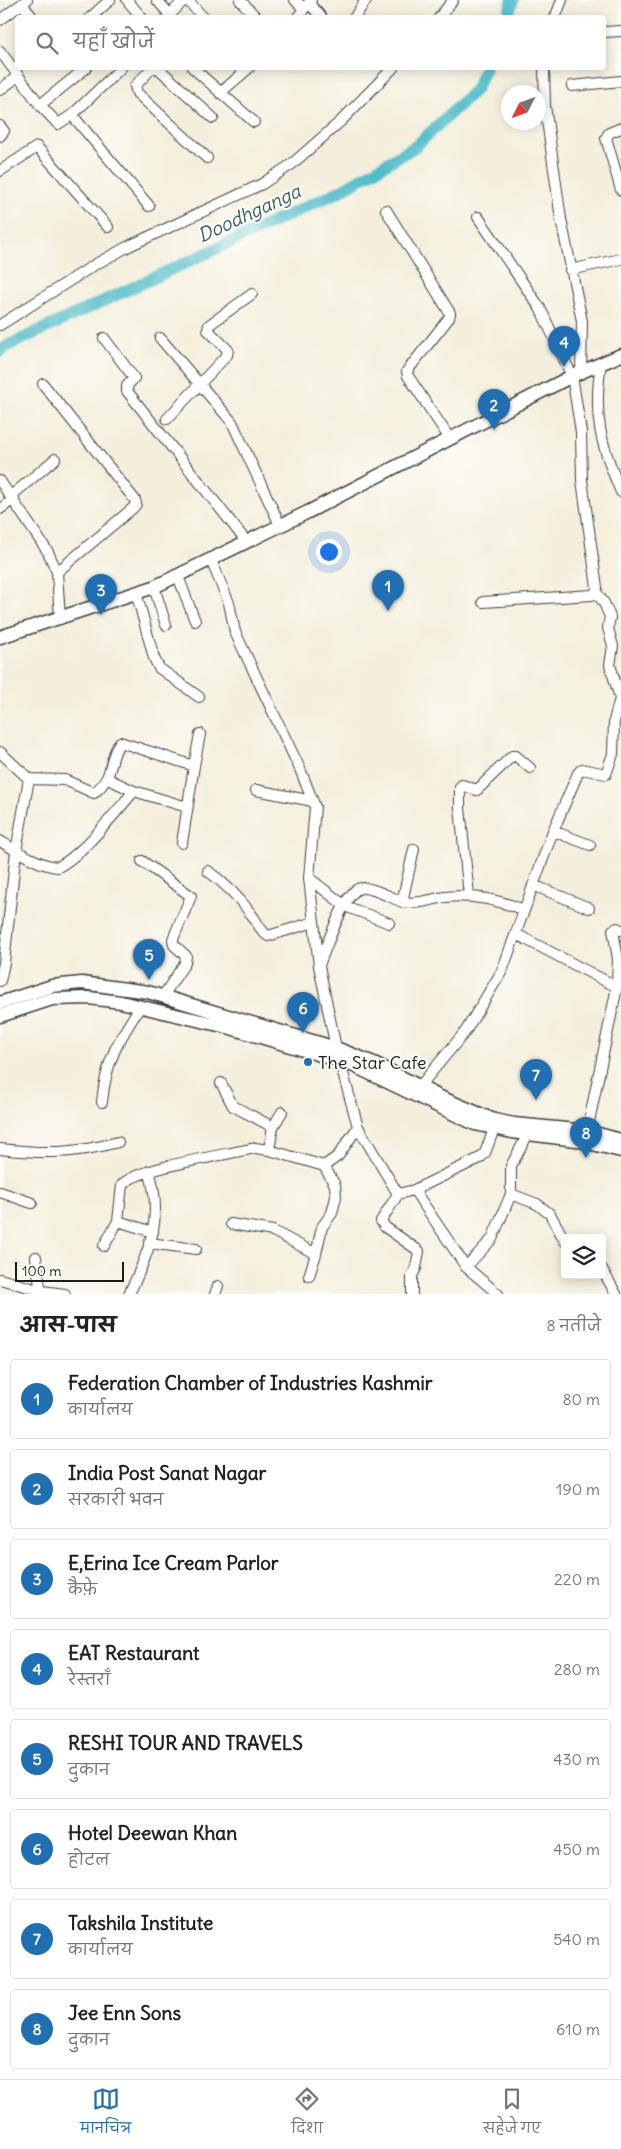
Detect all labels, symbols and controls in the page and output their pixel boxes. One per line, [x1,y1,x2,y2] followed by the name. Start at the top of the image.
[15,15,606,70] search box
[33,29,61,57] icon: search
[73,29,154,53] text: यहाँ खोजें
[501,85,546,130] north arrow
[194,178,305,247] water label: Doodhganga
[548,326,580,367] pin: 4
[478,389,510,430] pin: 2
[316,539,342,565] your location
[372,570,404,611] pin: 1
[85,574,117,615] pin: 3
[133,939,165,980] pin: 5
[287,992,319,1033] pin: 6
[318,1051,427,1074] place label: The Star Cafe
[302,1056,314,1068] marker: The Star Cafe
[520,1059,552,1100] pin: 7
[570,1117,602,1158] pin: 8
[561,1234,606,1279] map controls
[561,1234,606,1279] button: layers
[15,1259,124,1282] scale bar
[22,1262,62,1280] text: 100 m
[20,1311,117,1338] text: आस-पास
[546,1315,601,1335] text: 8 नतीजे
[68,1371,432,1395] text: Federation Chamber of Industries Kashmir
[34,1389,40,1409] text: 1
[562,1389,600,1409] text: 80 m
[68,1399,133,1419] text: कार्यालय
[68,1461,266,1485] text: India Post Sanat Nagar
[33,1479,41,1499] text: 2
[556,1479,600,1499] text: 190 m
[68,1489,163,1509] text: सरकारी भवन
[68,1551,279,1575] text: E,Erina Ice Cream Parlor
[32,1569,42,1589] text: 3
[554,1569,600,1589] text: 220 m
[68,1579,97,1599] text: कैफ़े
[68,1641,199,1665] text: EAT Restaurant
[32,1659,42,1679] text: 4
[554,1659,600,1679] text: 280 m
[68,1669,111,1689] text: रेस्तराँ
[68,1731,303,1755] text: RESHI TOUR AND TRAVELS
[32,1749,42,1769] text: 5
[553,1749,600,1769] text: 430 m
[68,1759,110,1779] text: दुकान
[68,1821,237,1845] text: Hotel Deewan Khan
[32,1839,42,1859] text: 6
[553,1839,600,1859] text: 450 m
[68,1849,110,1869] text: होटल
[68,1911,213,1935] text: Takshila Institute
[33,1929,41,1949] text: 7
[553,1929,600,1949] text: 540 m
[68,1939,133,1959] text: कार्यालय
[68,2001,181,2025] text: Jee Enn Sons
[32,2019,42,2039] text: 8
[556,2019,600,2039] text: 610 m
[68,2029,110,2049] text: दुकान
[80,2085,131,2144] tab: मानचित्र
[291,2085,323,2144] tab: दिशा
[483,2085,541,2144] tab: सहेजे गए

